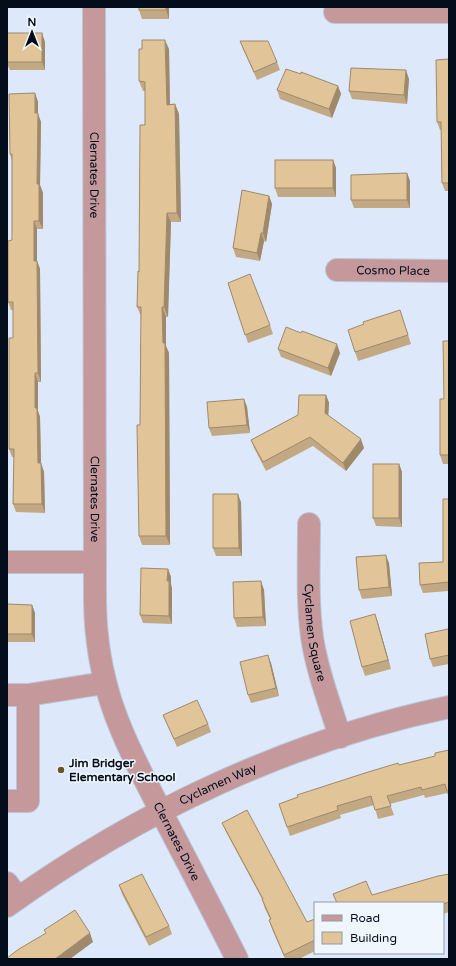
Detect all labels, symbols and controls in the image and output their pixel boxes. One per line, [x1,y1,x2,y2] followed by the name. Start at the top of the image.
[12,12,52,52] north arrow
[28,16,36,29] text: N
[87,132,101,218] street label: Clernates Drive
[356,263,430,278] street label: Cosmo Place
[88,456,102,542] street label: Clernates Drive
[302,584,329,683] street label: Cyclamen Square
[68,756,176,785] place label: Jim Bridger Elementary School
[177,760,259,808] street label: Cyclamen Way
[56,765,66,775] marker: Jim Bridger Elementary School
[150,800,203,883] street label: Clernates Drive
[314,902,444,954] legend
[350,911,380,925] text: Road
[350,931,397,945] text: Building

